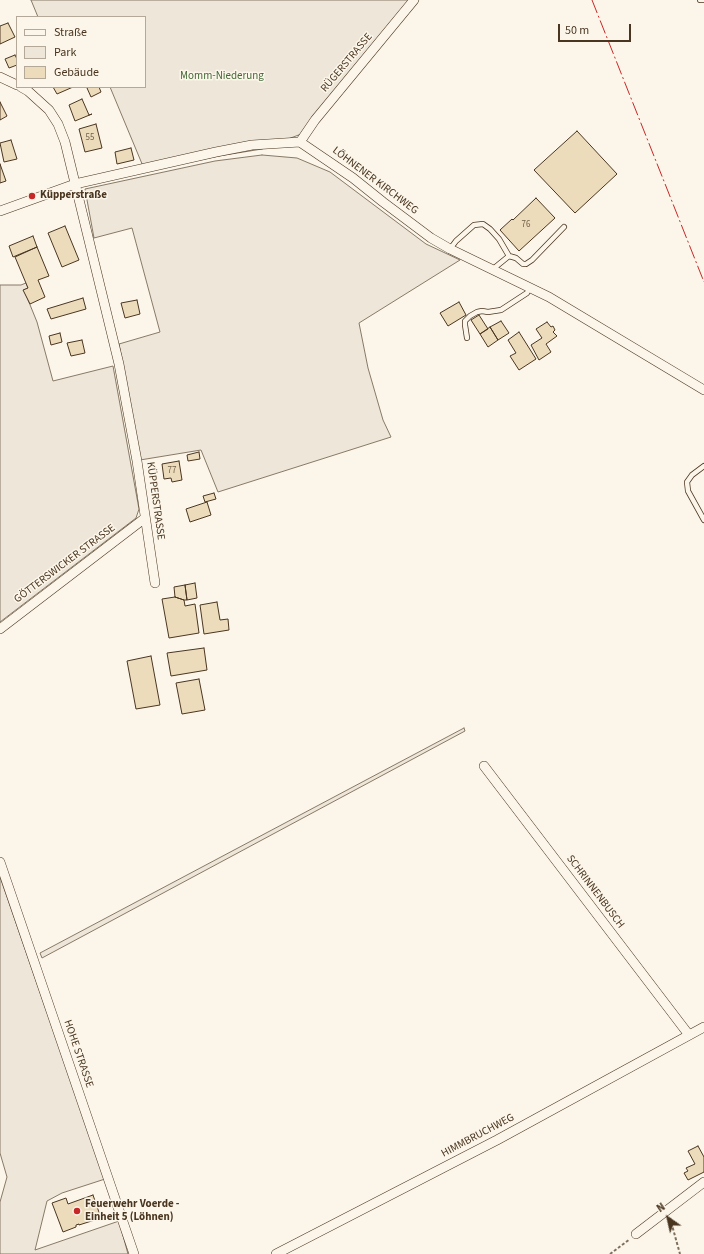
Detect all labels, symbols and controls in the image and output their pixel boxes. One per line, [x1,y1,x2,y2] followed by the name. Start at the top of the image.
[16,16,146,88] legend
[560,16,633,42] scale bar
[565,22,589,39] text: 50 m
[54,24,87,41] text: Straße
[318,31,376,95] street label: RÜGERSTRASSE
[54,44,76,61] text: Park
[54,64,99,81] text: Gebäude
[180,70,264,84] park label: Momm-Niederung
[86,133,94,143] house number: 55
[329,144,421,218] street label: LÖHNENER KIRCHWEG
[40,189,107,203] place label: Küpperstraße
[27,191,37,201] marker: Küpperstraße
[522,220,530,230] house number: 76
[143,461,167,541] street label: KÜPPERSTRASSE
[168,466,176,476] house number: 77
[12,522,118,606] street label: GÖTTERSWICKER STRASSE
[563,853,627,931] street label: SCHRINNENBUSCH
[60,1018,96,1090] street label: HOHE STRASSE
[439,1111,517,1161] street label: HIMMBRUCHWEG
[85,1198,179,1224] place label: Feuerwehr Voerde - Einheit 5 (Löhnen)
[648,1198,688,1238] north arrow
[654,1199,668,1216] text: N
[72,1206,82,1216] marker: Feuerwehr Voerde - Einheit 5 (Löhnen)

